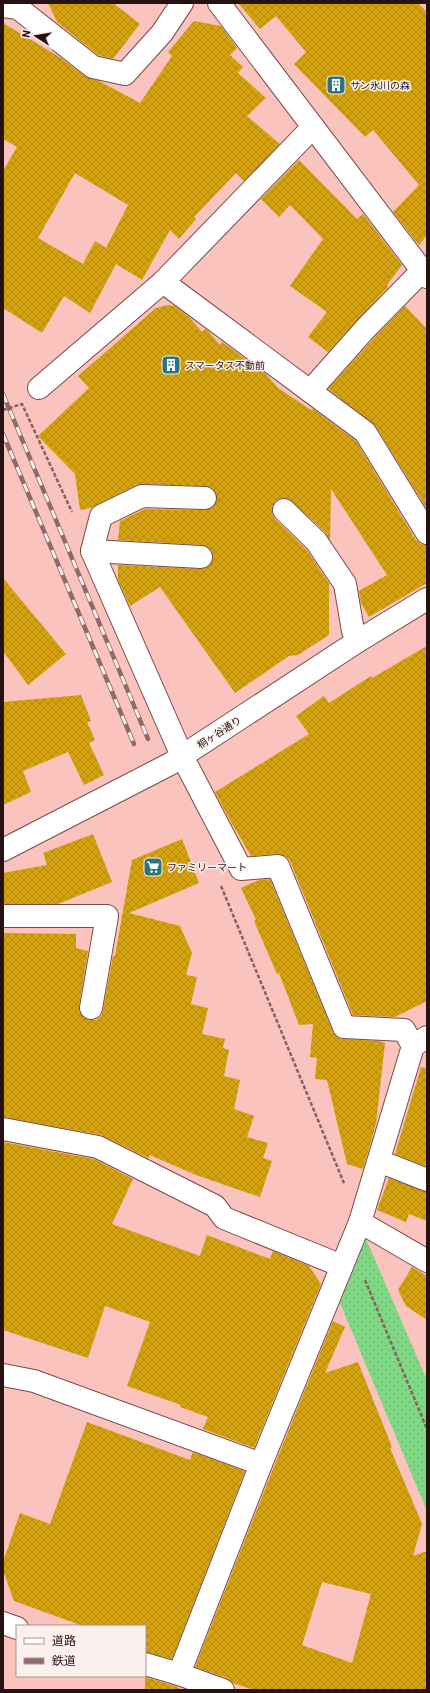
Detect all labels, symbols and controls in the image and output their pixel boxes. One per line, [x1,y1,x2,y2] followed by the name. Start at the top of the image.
[16,16,56,56] north arrow
[19,29,33,39] text: N
[325,74,347,96] building icon: サン氷川の森
[350,79,410,91] place label: サン氷川の森
[160,354,182,376] building icon: スマータス不動前
[185,359,265,371] place label: スマータス不動前
[195,713,243,751] street label: 桐ヶ谷通り
[142,856,164,878] supermarket icon: ファミリーマート
[167,861,247,873] place label: ファミリーマート
[16,1625,146,1677] legend
[52,1633,76,1647] text: 道路
[52,1653,76,1667] text: 鉄道

